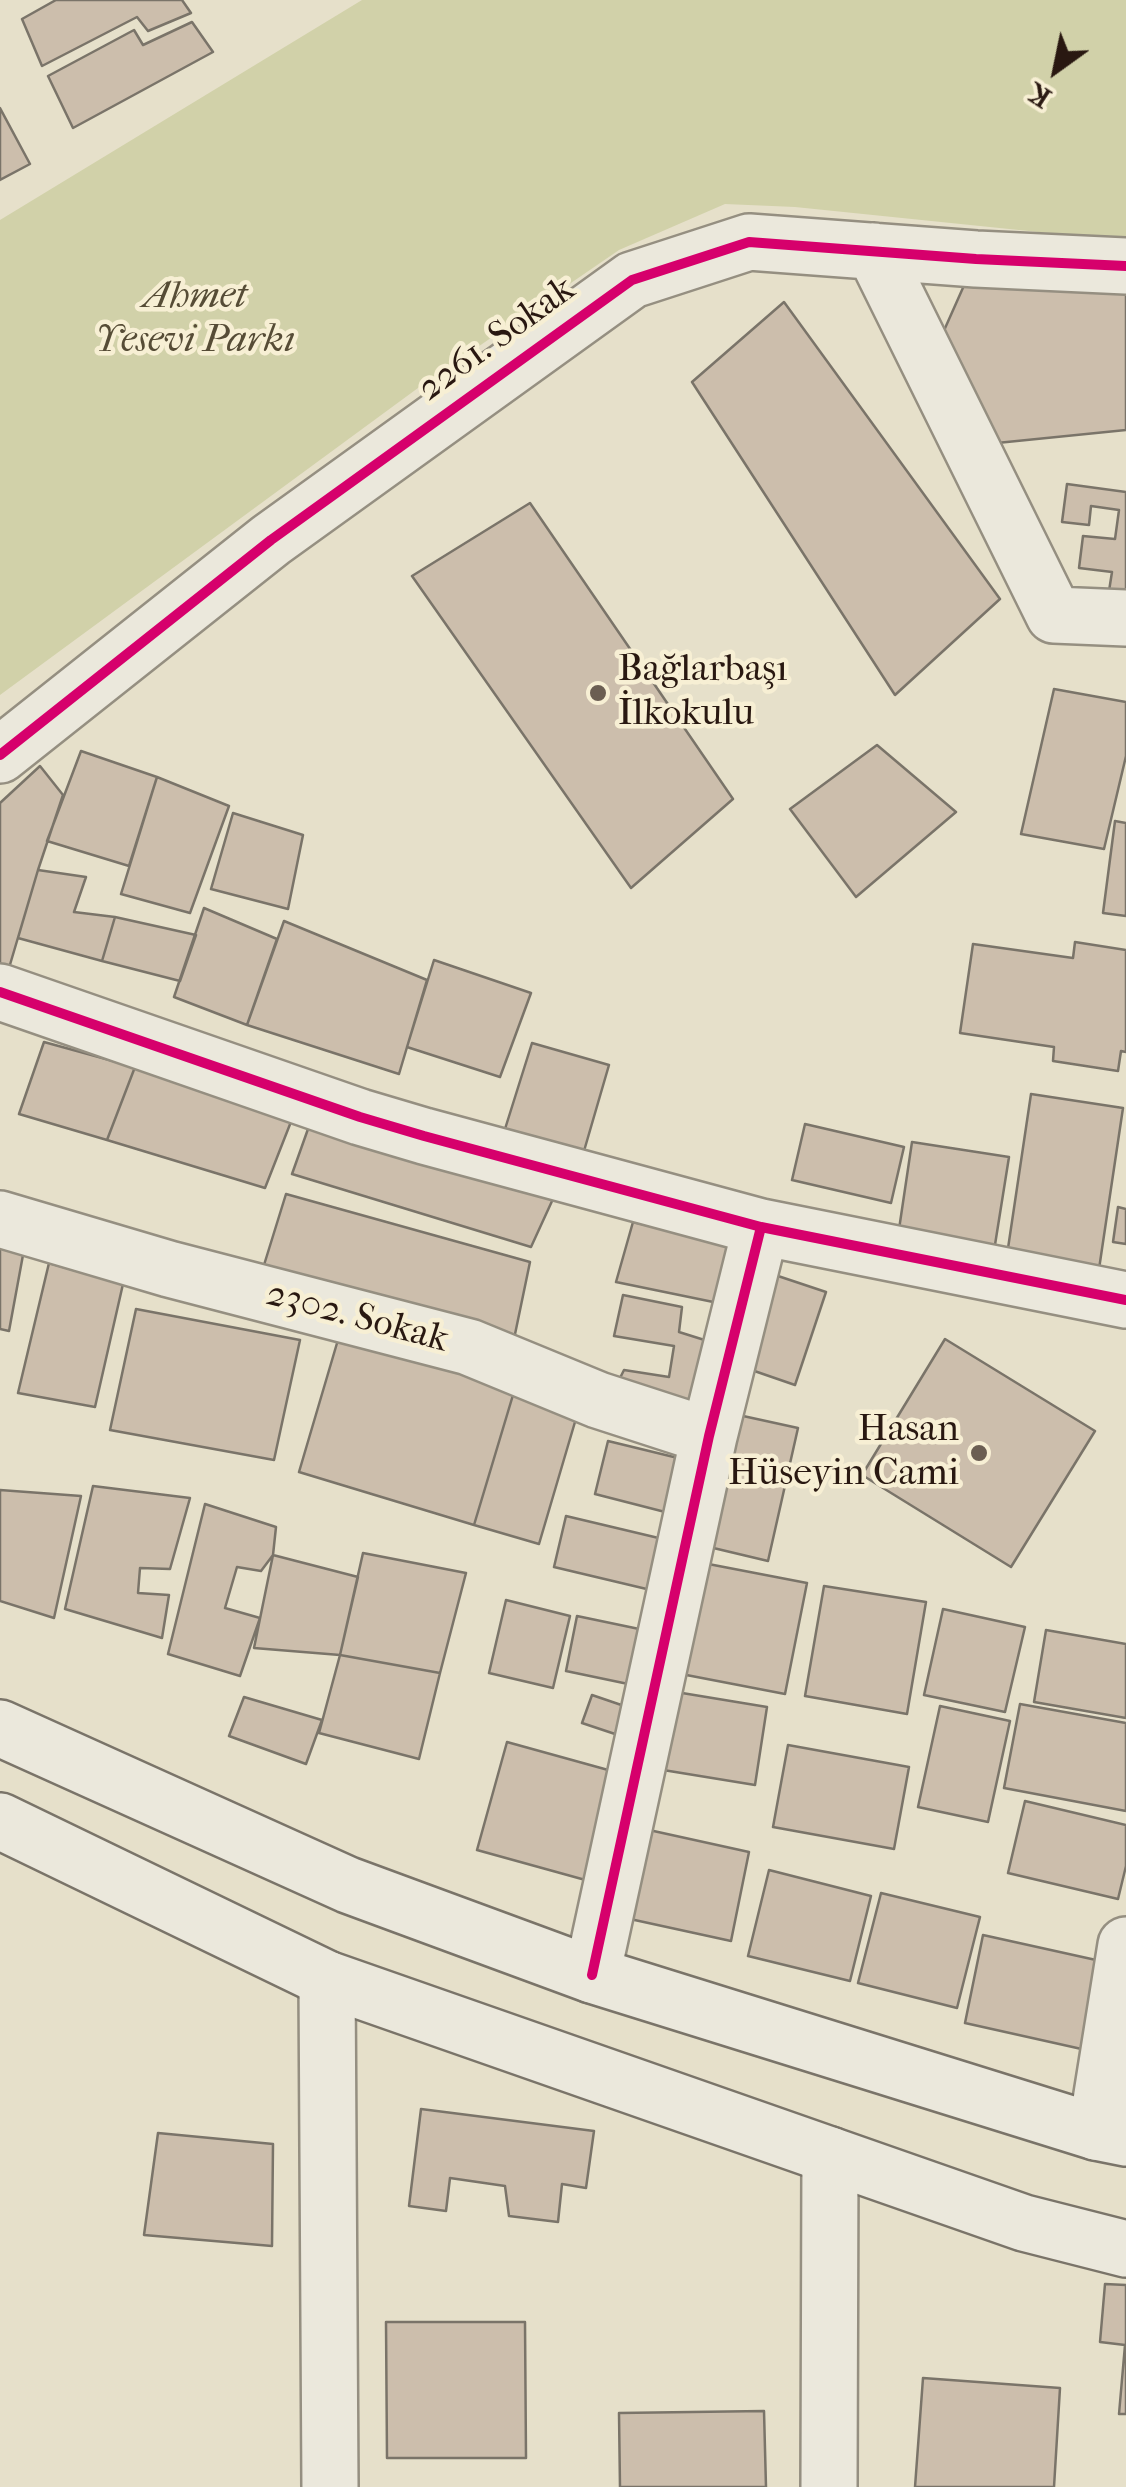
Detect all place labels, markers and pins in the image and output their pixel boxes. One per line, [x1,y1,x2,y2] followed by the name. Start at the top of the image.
[618,648,788,738] place label: Bağlarbaşı İlkokulu
[587,682,609,704] marker: Bağlarbaşı İlkokulu
[728,1408,959,1498] place label: Hasan Hüseyin Cami
[968,1442,990,1464] marker: Hasan Hüseyin Cami

